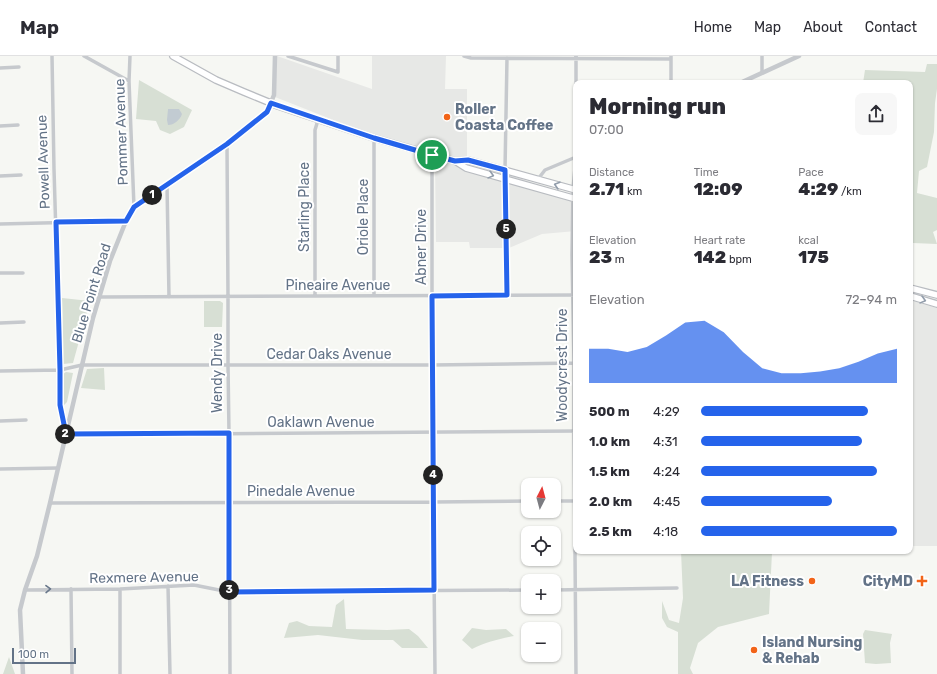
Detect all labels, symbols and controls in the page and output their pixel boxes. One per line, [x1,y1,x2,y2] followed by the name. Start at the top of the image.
[20,16,59,39] text: Map
[694,19,732,36] text: Home
[754,19,781,36] text: Map
[803,19,843,36] text: About
[865,19,917,36] text: Contact
[111,78,132,186] street label: Pommer Avenue
[589,93,726,120] text: Morning run
[855,93,897,135] button: share
[455,101,553,134] place label: Roller Coasta Coffee
[442,112,452,122] marker: Roller Coasta Coffee
[33,114,54,210] street label: Powell Avenue
[589,122,624,137] text: 07:00
[415,138,449,172] pin
[421,144,443,166] icon: arrive
[296,162,313,252] street label: Starling Place
[589,166,634,179] text: Distance
[694,166,719,179] text: Time
[798,166,824,179] text: Pace
[487,170,494,179] one-way arrow
[355,179,372,255] street label: Oriole Place
[589,179,624,199] text: 2.71
[694,179,742,199] text: 12:09
[798,179,838,199] text: 4:29
[554,181,561,190] one-way arrow
[142,185,162,205] pin: 1
[624,185,642,198] text: km
[838,185,862,198] text: /km
[149,188,155,201] text: 1
[413,209,430,285] street label: Abner Drive
[496,219,516,239] pin: 5
[502,222,510,235] text: 5
[589,234,636,247] text: Elevation
[694,234,746,247] text: Heart rate
[798,234,819,247] text: kcal
[68,241,115,345] street label: Blue Point Road
[589,247,612,267] text: 23
[694,247,726,267] text: 142
[798,247,829,267] text: 175
[612,253,625,266] text: m
[726,253,752,266] text: bpm
[286,277,391,294] street label: Pineaire Avenue
[589,292,645,307] text: Elevation
[845,292,897,307] text: 72–94 m
[920,295,927,304] one-way arrow
[554,308,571,422] street label: Woodycrest Drive
[209,333,226,413] street label: Wendy Drive
[266,346,392,363] street label: Cedar Oaks Avenue
[589,404,630,419] text: 500 m
[653,404,680,419] text: 4:29
[267,414,375,431] street label: Oaklawn Avenue
[55,424,75,444] pin: 2
[61,427,69,440] text: 2
[589,434,630,449] text: 1.0 km
[653,434,678,449] text: 4:31
[589,464,630,479] text: 1.5 km
[653,464,680,479] text: 4:24
[423,465,443,485] pin: 4
[429,468,437,481] text: 4
[521,478,561,518] north arrow
[521,478,561,662] map controls
[247,483,355,500] street label: Pinedale Avenue
[589,494,632,509] text: 2.0 km
[653,494,680,509] text: 4:45
[589,524,632,539] text: 2.5 km
[653,524,678,539] text: 4:18
[521,526,561,566] button: locate
[89,568,199,587] street label: Rexmere Avenue
[731,573,804,590] place label: LA Fitness
[863,573,913,590] place label: CityMD
[521,574,561,614] button: +
[916,575,928,587] marker: CityMD
[807,576,817,586] marker: LA Fitness
[219,580,239,600] pin: 3
[225,583,233,596] text: 3
[45,585,51,593] one-way arrow
[521,622,561,662] button: −
[762,634,863,667] place label: Island Nursing & Rehab
[749,645,759,655] marker: Island Nursing & Rehab
[12,646,76,665] scale bar
[18,648,49,661] text: 100 m

